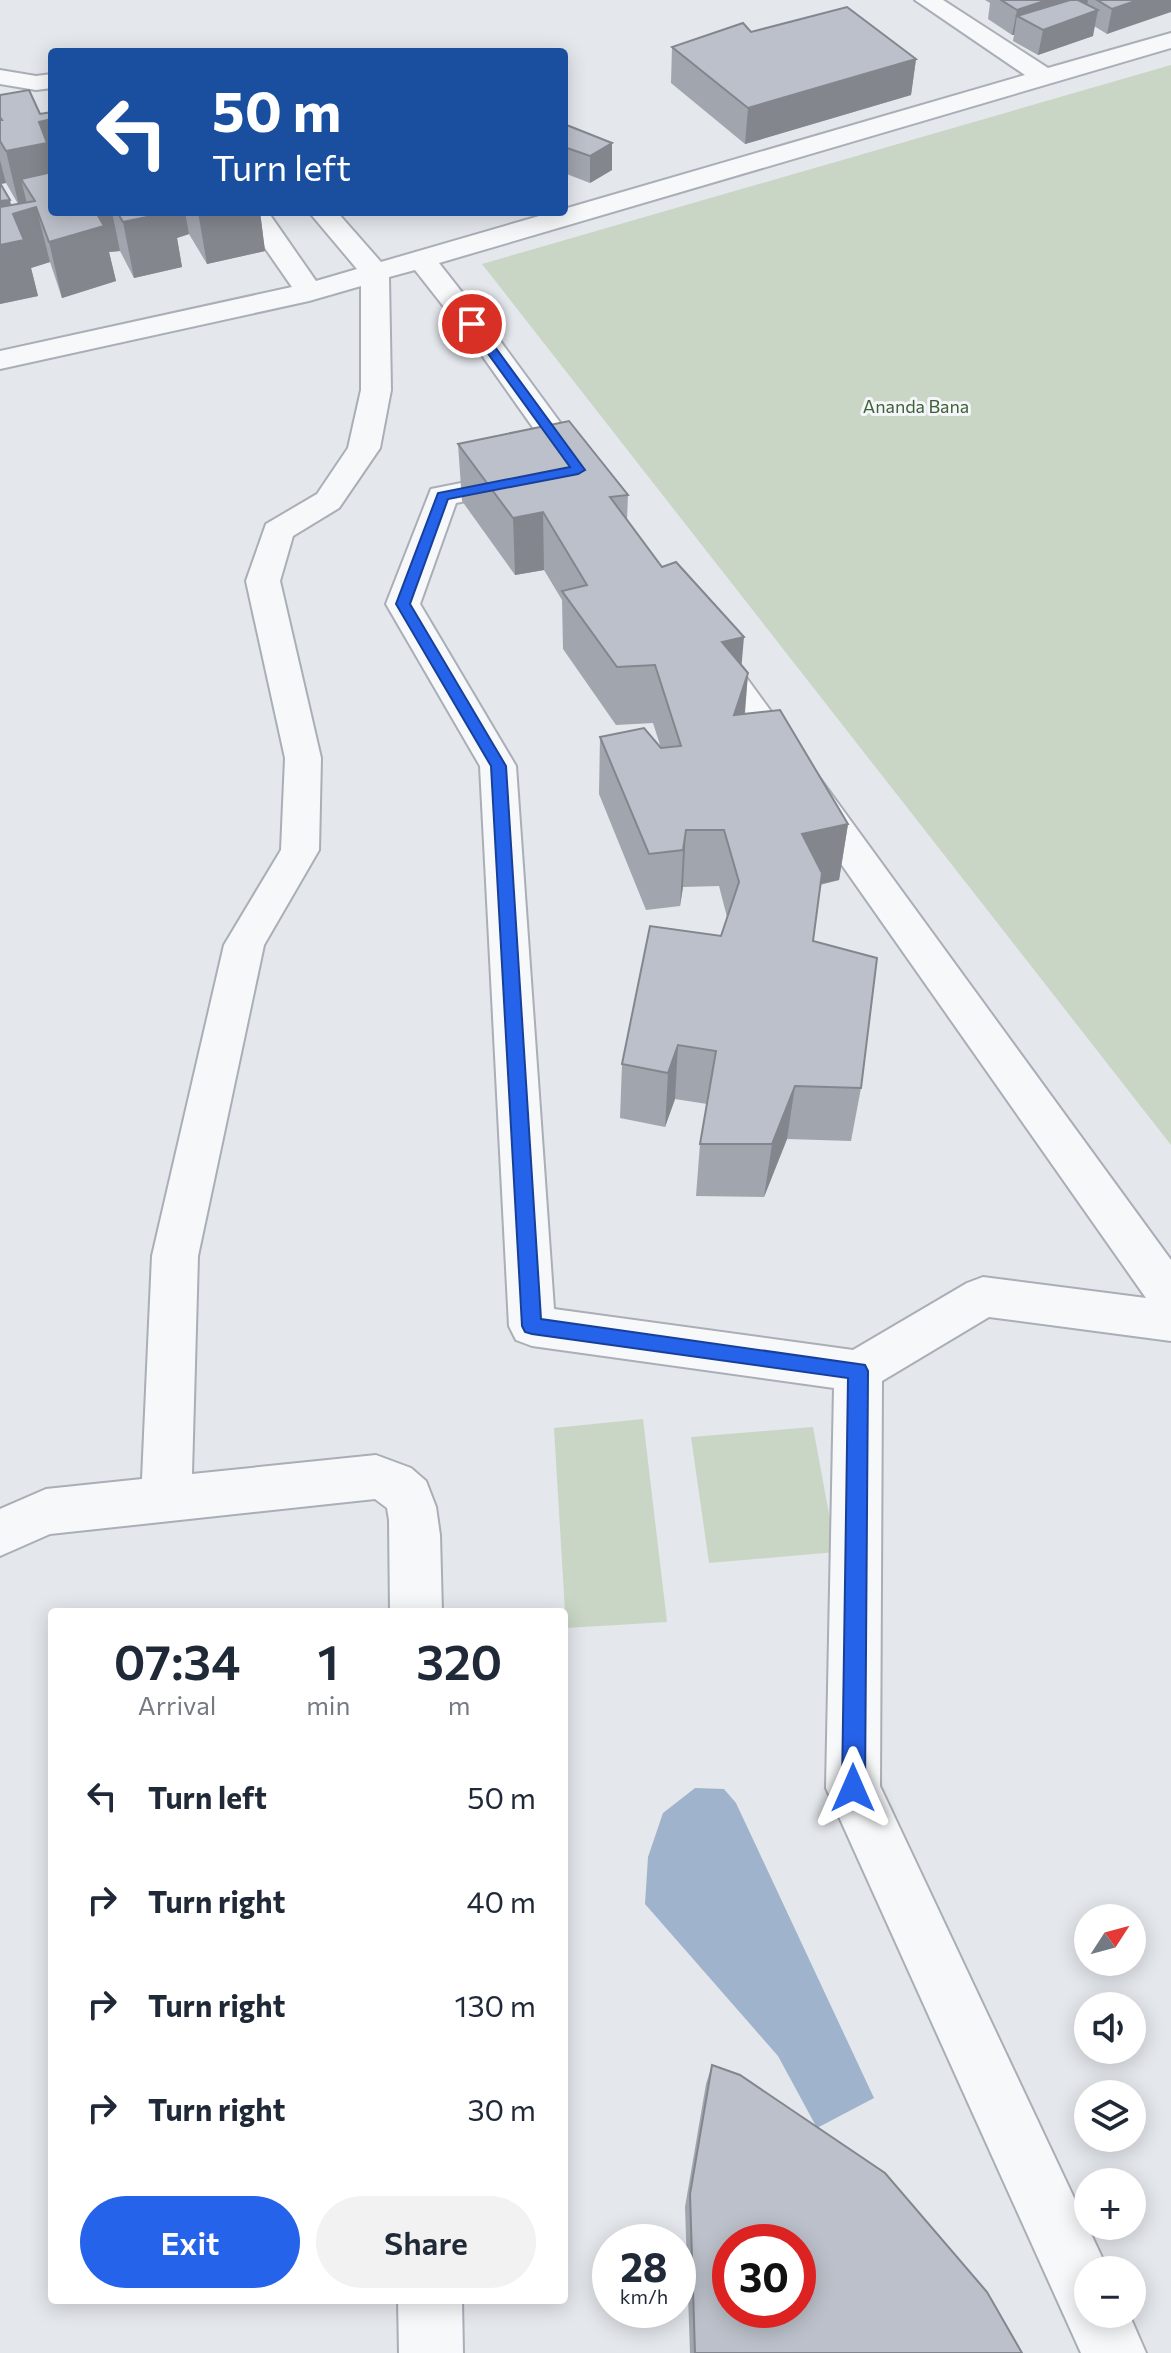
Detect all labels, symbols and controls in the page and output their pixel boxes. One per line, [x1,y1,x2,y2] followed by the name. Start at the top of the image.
[212,75,341,144] text: 50 m
[80,80,184,184] icon: left
[212,144,351,188] text: Turn left
[438,290,506,358] pin
[450,302,494,346] icon: arrive
[863,395,969,417] park label: Ananda Bana
[114,1631,240,1690] text: 07:34
[318,1631,339,1690] text: 1
[416,1631,502,1690] text: 320
[138,1689,216,1720] text: Arrival
[306,1689,350,1720] text: min
[448,1689,471,1720] text: m
[811,1746,895,1830] position arrow
[80,1774,124,1818] icon: left
[148,1778,267,1815] text: Turn left
[467,1778,536,1815] text: 50 m
[80,1878,124,1922] icon: right
[148,1882,285,1919] text: Turn right
[467,1882,536,1919] text: 40 m
[1074,1904,1146,1976] north arrow
[1074,1904,1146,2328] map controls
[80,1982,124,2026] icon: right
[148,1986,285,2023] text: Turn right
[455,1986,536,2023] text: 130 m
[1074,1992,1146,2064] button: sound
[1074,2080,1146,2152] button: layers
[80,2086,124,2130] icon: right
[148,2090,285,2127] text: Turn right
[467,2090,536,2127] text: 30 m
[1074,2168,1146,2240] button: +
[80,2196,300,2288] button: Exit
[316,2196,536,2288] button: Share
[712,2224,816,2328] speed limit sign: 30
[620,2241,668,2290] text: 28
[1074,2256,1146,2328] button: −
[620,2284,668,2308] text: km/h

